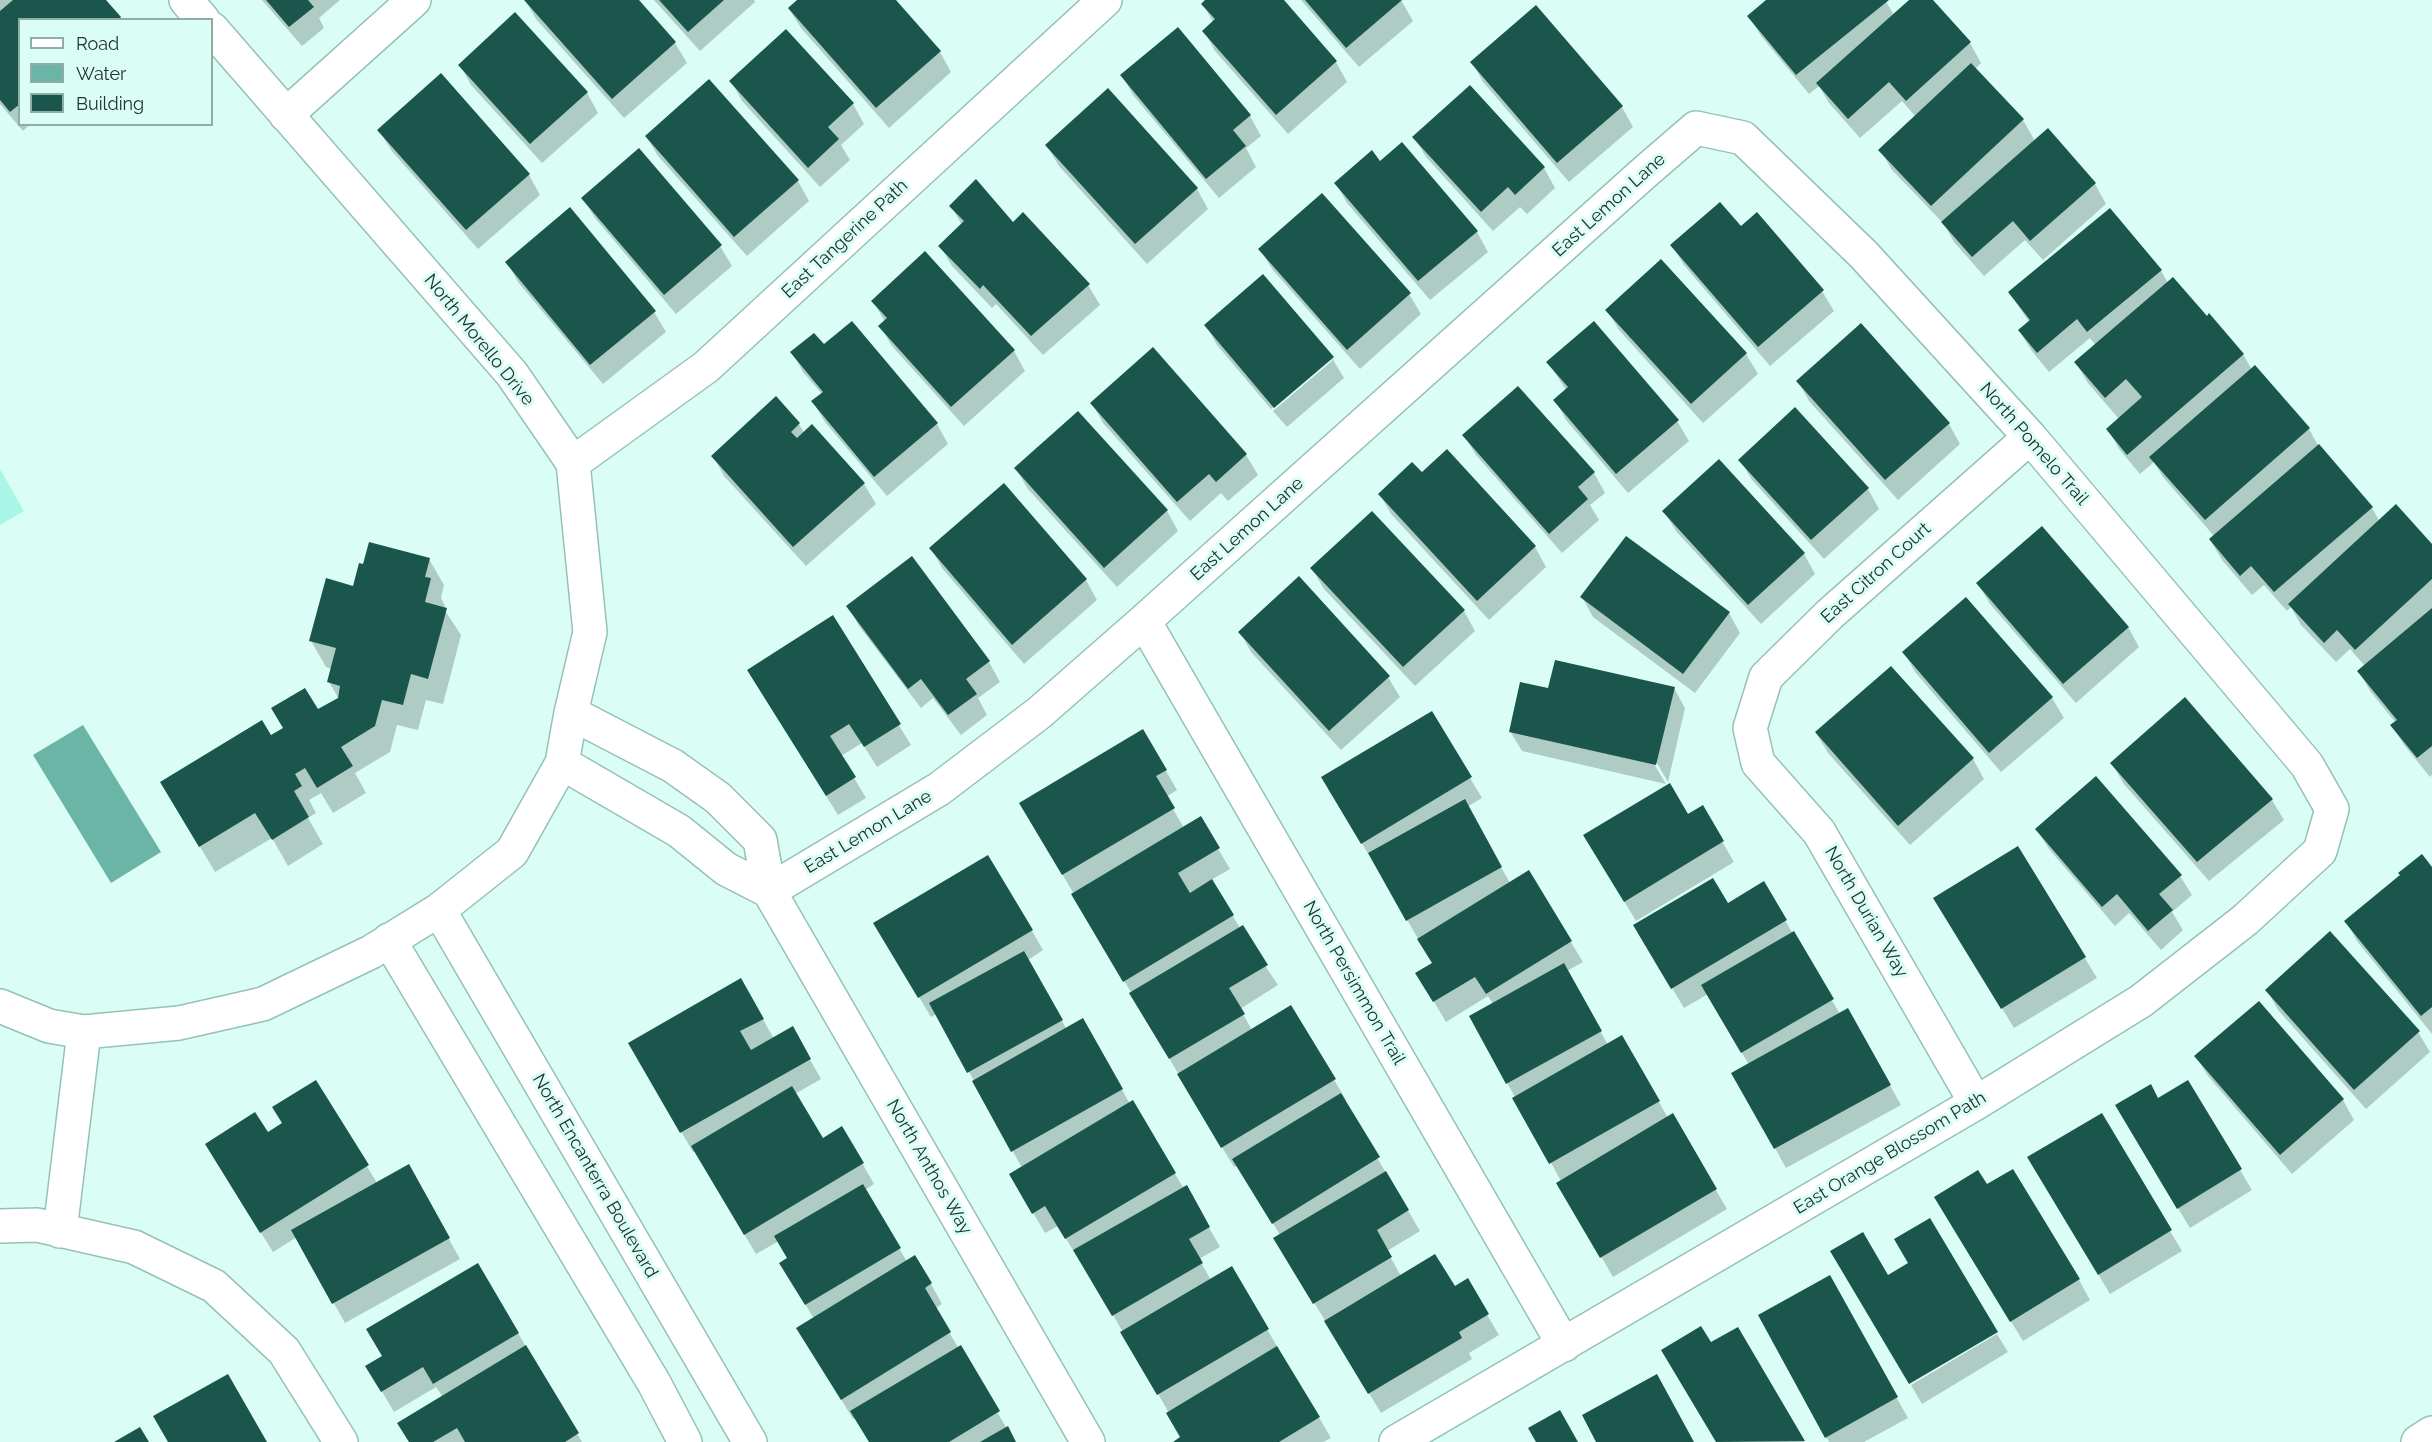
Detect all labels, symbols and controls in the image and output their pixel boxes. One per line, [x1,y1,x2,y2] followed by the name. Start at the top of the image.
[18,18,213,126] legend
[76,33,119,54] text: Road
[76,63,126,84] text: Water
[76,93,144,114] text: Building
[1548,149,1670,261] street label: East Lemon Lane
[778,175,912,303] street label: East Tangerine Path
[419,270,539,410] street label: North Morello Drive
[1975,378,2093,510] street label: North Pomelo Trail
[1186,473,1308,585] street label: East Lemon Lane
[1817,518,1935,628] street label: East Citron Court
[800,786,936,878] street label: East Lemon Lane
[1820,843,1912,981] street label: North Durian Way
[1298,897,1410,1069] street label: North Persimmon Trail
[528,1070,662,1282] street label: North Encanterra Boulevard
[1790,1087,1990,1219] street label: East Orange Blossom Path
[882,1096,976,1238] street label: North Anthos Way

